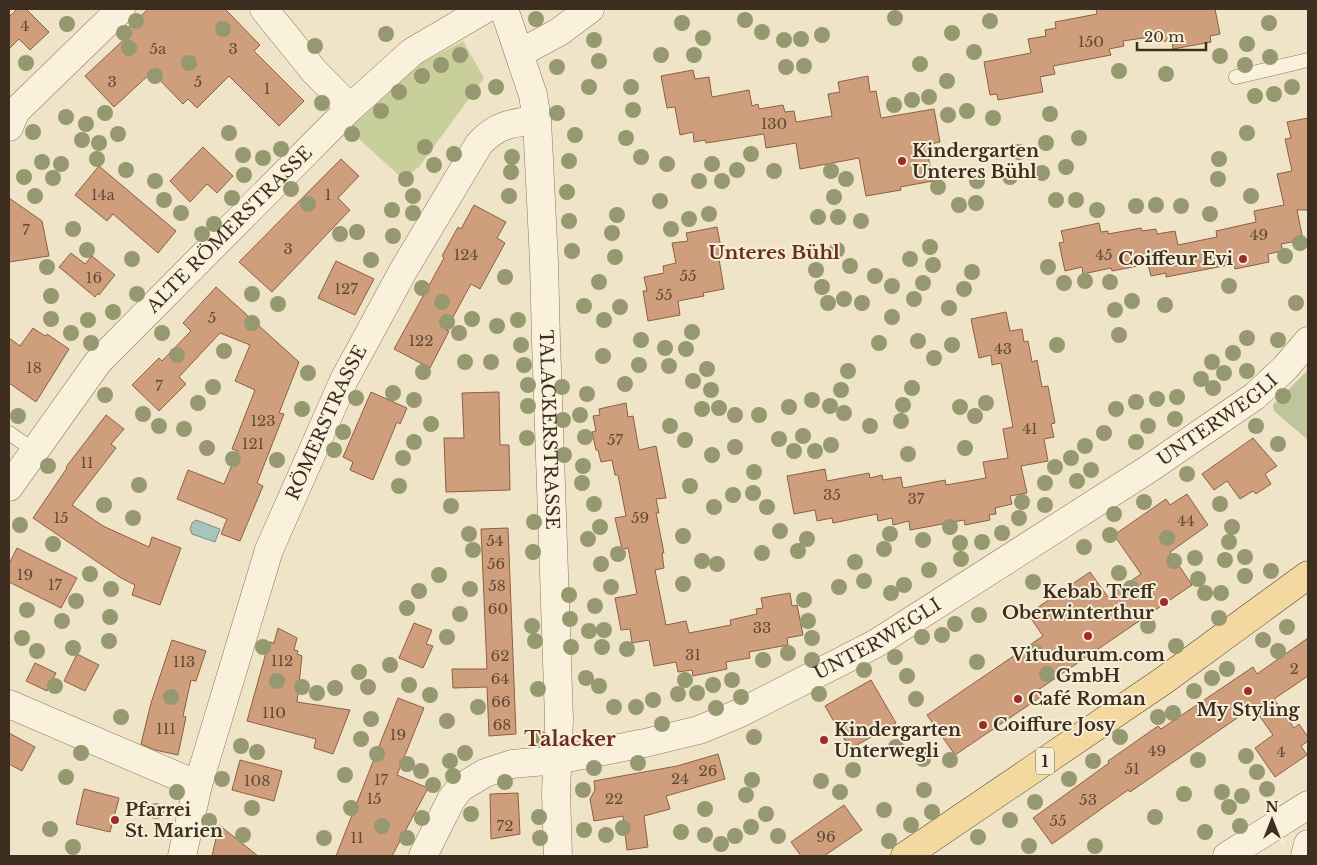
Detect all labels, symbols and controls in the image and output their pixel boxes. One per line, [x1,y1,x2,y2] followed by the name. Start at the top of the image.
[21,16,29,35] house number: 4
[1137,20,1206,52] scale bar
[1144,27,1184,46] text: 20 m
[1078,32,1104,51] house number: 150
[150,39,167,58] house number: 5a
[228,39,238,58] house number: 3
[107,72,117,91] house number: 3
[194,72,202,91] house number: 5
[264,79,270,98] house number: 1
[761,114,787,133] house number: 130
[912,140,1039,183] place label: Kindergarten Unteres Bühl
[141,142,317,318] street label: ALTE RÖMERSTRASSE
[896,155,908,167] marker: Kindergarten Unteres Bühl
[91,185,116,204] house number: 14a
[325,185,331,204] house number: 1
[22,220,30,239] house number: 7
[1250,225,1268,244] house number: 49
[283,239,293,258] house number: 3
[708,241,840,264] district label: Unteres Bühl
[454,245,478,264] house number: 124
[1095,245,1113,264] house number: 45
[1118,248,1233,270] place label: Coiffeur Evi
[1237,253,1249,265] marker: Coiffeur Evi
[679,266,697,285] house number: 55
[86,268,102,287] house number: 16
[334,279,358,298] house number: 127
[655,285,673,304] house number: 55
[208,308,216,327] house number: 5
[535,330,563,530] street label: TALACKERSTRASSE
[408,331,434,350] house number: 122
[994,339,1012,358] house number: 43
[281,341,372,503] street label: RÖMERSTRASSE
[26,358,42,377] house number: 18
[1153,369,1282,471] street label: UNTERWEGLI
[155,376,163,395] house number: 7
[250,411,276,430] house number: 123
[1022,419,1038,438] house number: 41
[607,430,623,449] house number: 57
[242,434,264,453] house number: 121
[80,453,94,472] house number: 11
[823,485,841,504] house number: 35
[908,489,925,508] house number: 37
[53,508,69,527] house number: 15
[631,508,649,527] house number: 59
[1177,511,1195,530] house number: 44
[486,531,504,550] house number: 54
[487,554,505,573] house number: 56
[17,565,33,584] house number: 19
[48,575,63,594] house number: 17
[488,576,506,595] house number: 58
[1002,581,1156,624] place label: Kebab Treff Oberwinterthur
[810,594,945,684] street label: UNTERWEGLI
[1158,596,1170,608] marker: Kebab Treff Oberwinterthur
[488,599,508,618] house number: 60
[753,618,771,637] house number: 33
[1082,630,1094,642] marker: Vitudurum.com GmbH
[1010,644,1165,687] place label: Vitudurum.com GmbH
[685,645,701,664] house number: 31
[491,646,509,665] house number: 62
[271,651,293,670] house number: 112
[173,652,195,671] house number: 113
[1289,659,1299,678] house number: 2
[491,669,509,688] house number: 64
[1242,685,1254,697] marker: My Styling
[1028,688,1146,710] place label: Café Roman
[491,692,511,711] house number: 66
[1012,693,1024,705] marker: Café Roman
[1196,699,1301,721] place label: My Styling
[262,703,286,722] house number: 110
[993,714,1116,736] place label: Coiffure Josy
[493,715,511,734] house number: 68
[156,719,176,738] house number: 111
[834,719,961,762] place label: Kindergarten Unterwegli
[977,719,989,731] marker: Coiffure Josy
[390,725,406,744] house number: 19
[524,727,616,751] district label: Talacker
[818,734,830,746] marker: Kindergarten Unterwegli
[1148,741,1166,760] house number: 49
[1277,742,1285,761] house number: 4
[1036,748,1054,774] road number: 1
[1124,759,1140,778] house number: 51
[699,761,717,780] house number: 26
[671,769,689,788] house number: 24
[374,770,389,789] house number: 17
[244,771,270,790] house number: 108
[366,789,382,808] house number: 15
[605,789,623,808] house number: 22
[1079,790,1097,809] house number: 53
[1247,795,1297,845] north arrow
[1265,798,1279,816] text: N
[125,799,223,842] place label: Pfarrei St. Marien
[1049,811,1067,830] house number: 55
[109,814,121,826] marker: Pfarrei St. Marien
[497,816,513,835] house number: 72
[816,827,836,846] house number: 96
[350,828,364,847] house number: 11

